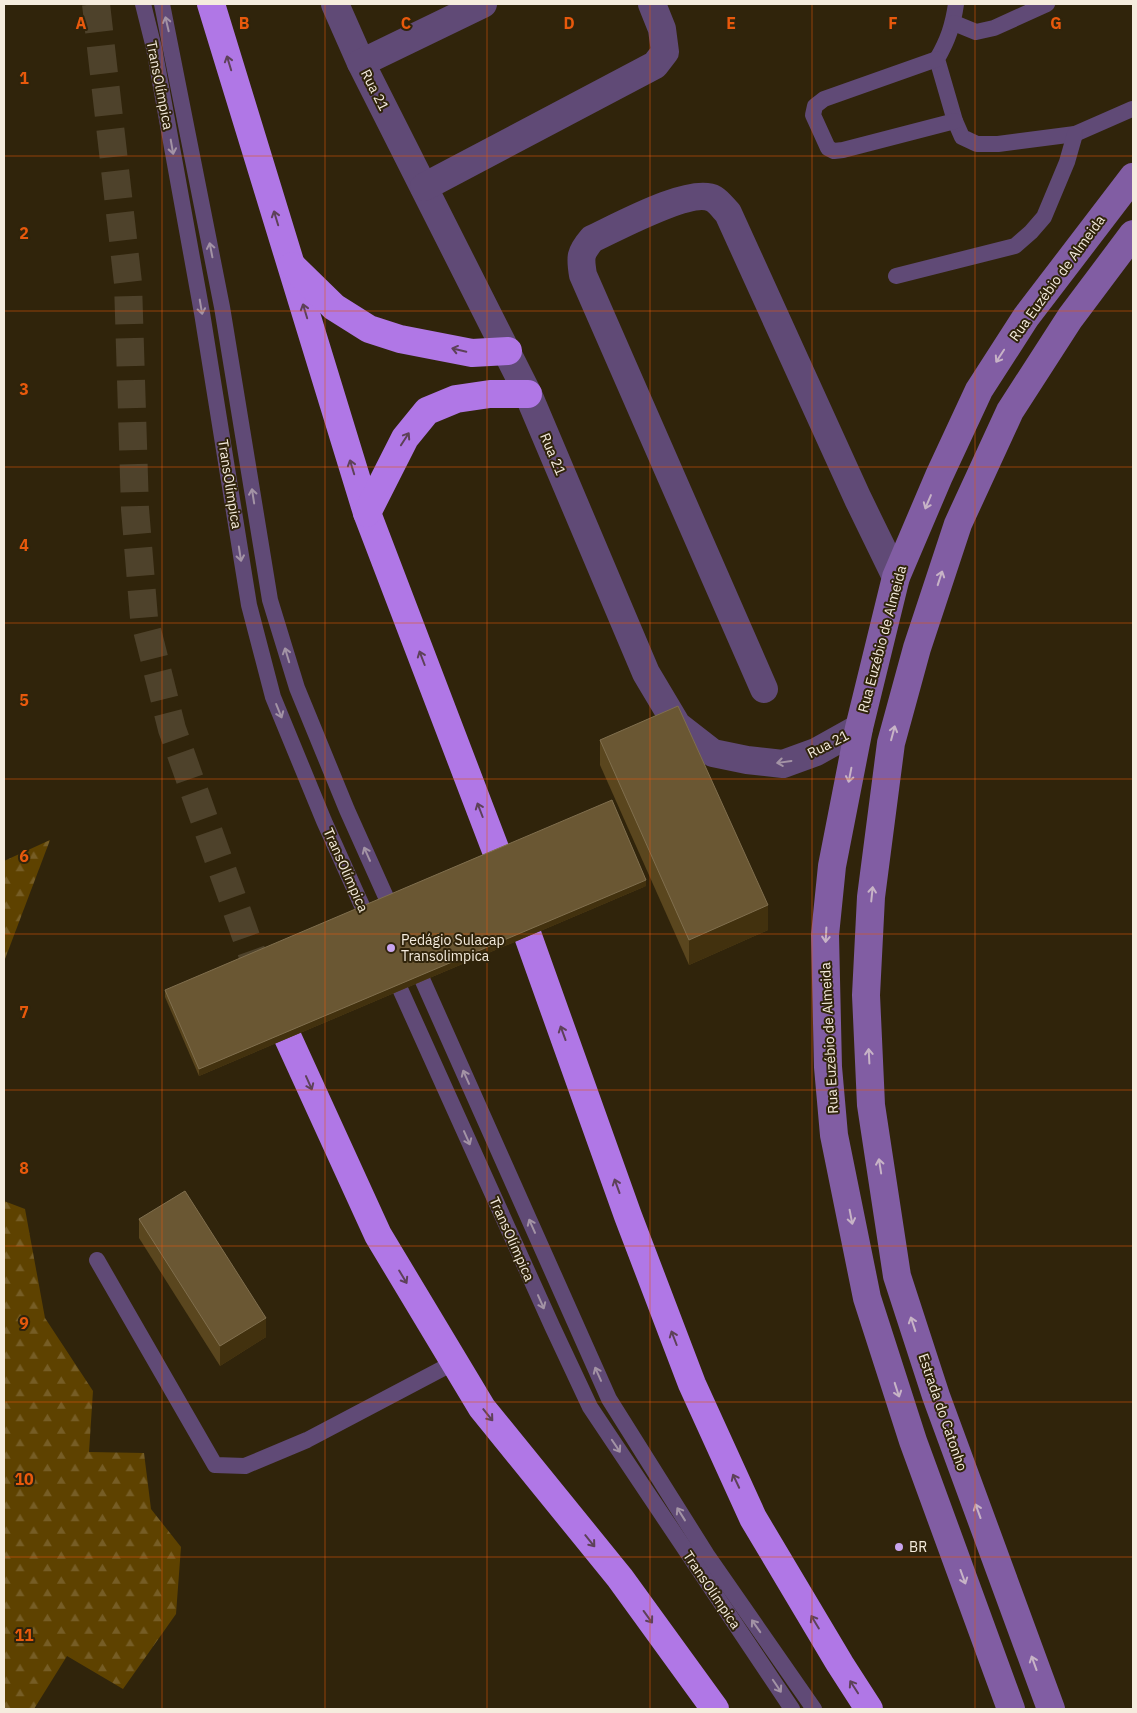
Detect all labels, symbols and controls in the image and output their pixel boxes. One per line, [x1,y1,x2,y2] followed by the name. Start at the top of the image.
[76,13,87,33] text: A
[239,13,250,33] text: B
[401,13,411,33] text: C
[563,13,575,33] text: D
[726,13,736,33] text: E
[888,13,898,33] text: F
[1050,13,1062,33] text: G
[162,16,171,32] one-way arrow
[143,39,178,132] street label: TransOlímpica
[223,55,233,71] one-way arrow
[357,66,393,114] street label: Rua 21
[19,68,29,88] text: 1
[168,139,177,155] one-way arrow
[271,211,281,227] one-way arrow
[1005,211,1109,345] street label: Rua Euzébio de Almeida
[19,223,29,243] text: 2
[206,242,215,258] one-way arrow
[197,299,207,315] one-way arrow
[299,304,309,320] one-way arrow
[452,345,468,354] one-way arrow
[995,349,1005,363] one-way arrow
[19,379,29,399] text: 3
[536,430,570,478] street label: Rua 21
[400,432,410,446] one-way arrow
[214,438,246,531] street label: TransOlímpica
[347,459,357,475] one-way arrow
[248,489,258,505] one-way arrow
[923,493,932,509] one-way arrow
[19,535,29,555] text: 4
[236,546,246,562] one-way arrow
[854,563,910,715] street label: Rua Euzébio de Almeida
[936,570,945,586] one-way arrow
[281,647,291,663] one-way arrow
[417,651,426,666] one-way arrow
[19,690,29,710] text: 5
[275,703,284,718] one-way arrow
[804,726,852,762] street label: Rua 21
[889,726,899,742] one-way arrow
[776,757,792,767] one-way arrow
[844,766,854,782] one-way arrow
[475,803,484,818] one-way arrow
[319,825,373,915] street label: TransOlímpica
[19,846,29,866] text: 6
[362,847,371,862] one-way arrow
[867,886,876,902] one-way arrow
[821,927,830,943] one-way arrow
[401,931,505,965] place label: Pedágio Sulacap Transolimpica
[385,942,397,954] marker: Pedágio Sulacap Transolimpica
[816,961,842,1114] street label: Rua Euzébio de Almeida
[19,1002,29,1022] text: 7
[558,1026,567,1041] one-way arrow
[864,1049,873,1065] one-way arrow
[460,1070,470,1085] one-way arrow
[304,1075,314,1090] one-way arrow
[463,1130,472,1145] one-way arrow
[19,1158,29,1178] text: 8
[875,1158,885,1174] one-way arrow
[612,1179,621,1195] one-way arrow
[485,1194,539,1284] street label: TransOlímpica
[847,1208,856,1224] one-way arrow
[526,1219,536,1234] one-way arrow
[398,1269,408,1283] one-way arrow
[537,1294,546,1309] one-way arrow
[19,1313,29,1333] text: 9
[908,1317,917,1333] one-way arrow
[669,1331,678,1347] one-way arrow
[914,1351,972,1473] street label: Estrada do Catonho
[593,1367,603,1382] one-way arrow
[893,1382,902,1398] one-way arrow
[482,1408,493,1421] one-way arrow
[611,1439,621,1453] one-way arrow
[14,1469,34,1489] text: 10
[731,1474,740,1489] one-way arrow
[973,1504,982,1519] one-way arrow
[676,1507,686,1521] one-way arrow
[585,1535,596,1548] one-way arrow
[909,1538,927,1556] place label: BR
[893,1541,905,1553] marker: BR
[679,1548,745,1633] street label: TransOlímpica
[959,1568,968,1584] one-way arrow
[643,1610,654,1624] one-way arrow
[809,1616,819,1630] one-way arrow
[751,1619,761,1633] one-way arrow
[14,1625,34,1645] text: 11
[1029,1656,1038,1672] one-way arrow
[771,1679,782,1693] one-way arrow
[849,1680,860,1694] one-way arrow

